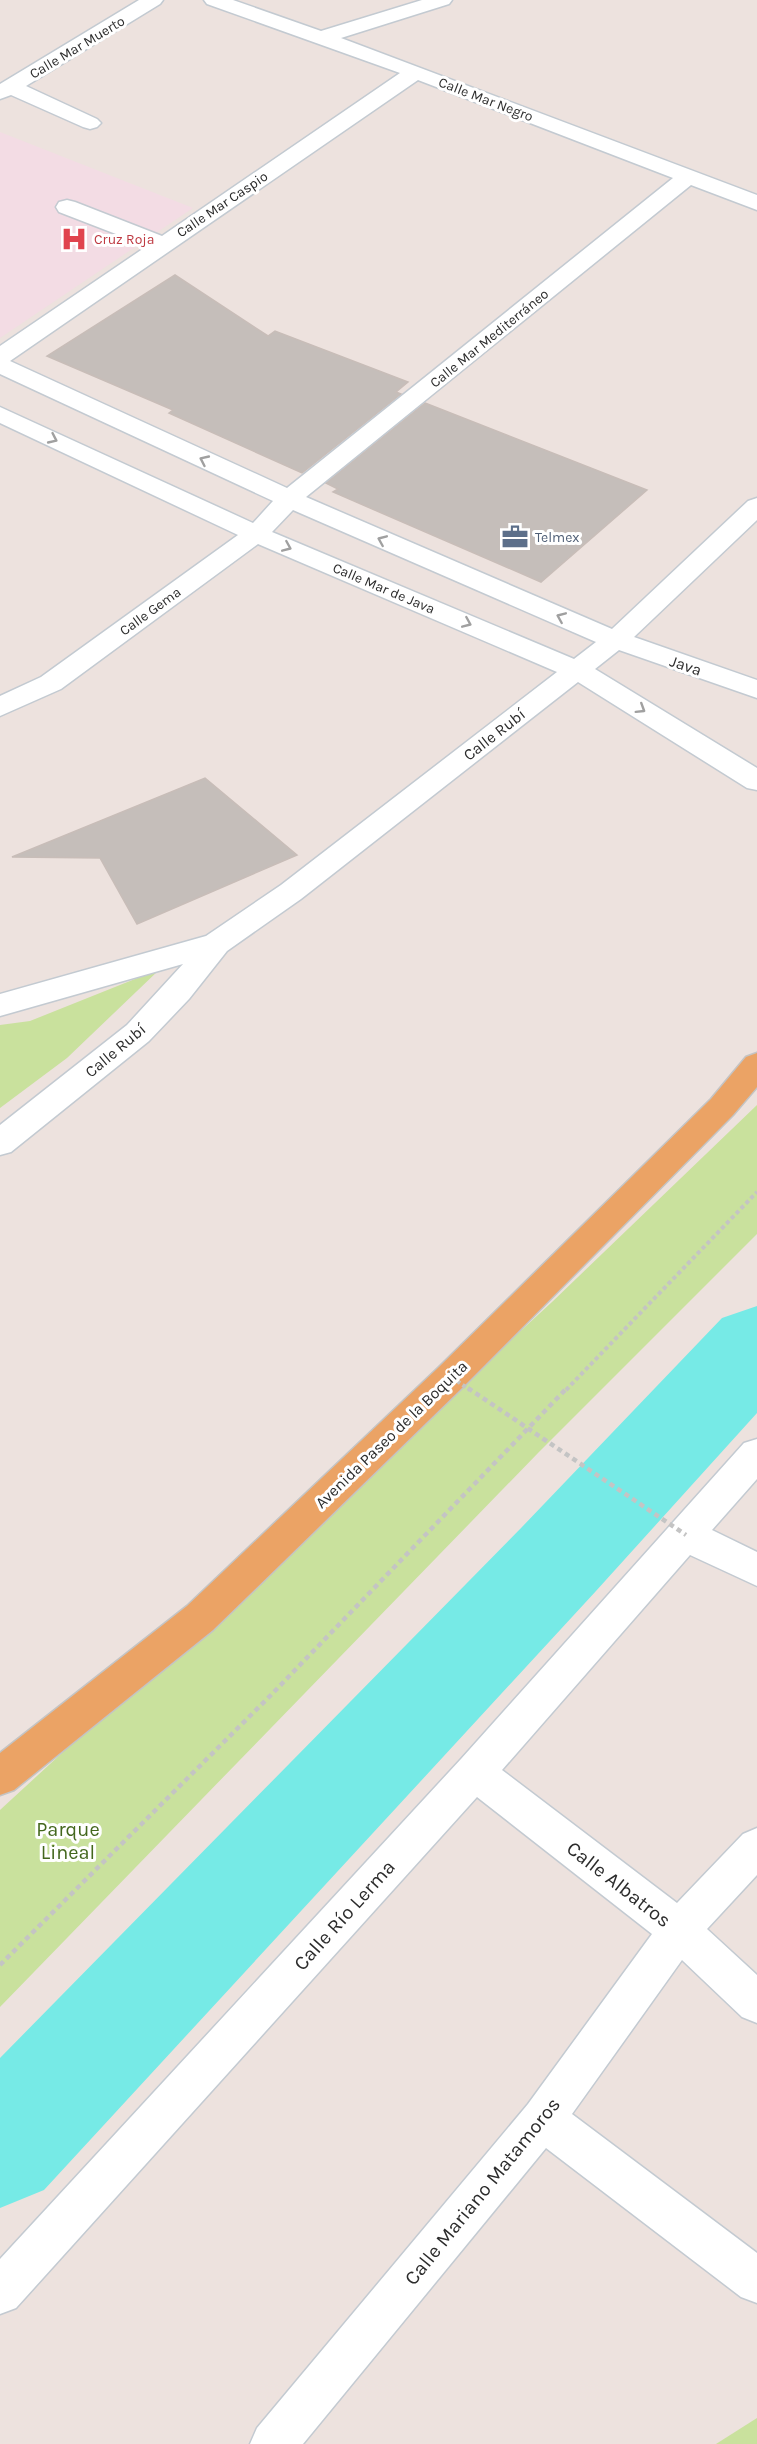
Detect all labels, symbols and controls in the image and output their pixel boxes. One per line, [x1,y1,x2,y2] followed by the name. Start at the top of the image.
[27,12,128,83] street label: Calle Mar Muerto
[436,74,536,125] street label: Calle Mar Negro
[173,168,271,241] street label: Calle Mar Caspio
[59,224,89,254] hospital icon: Cruz Roja
[94,231,154,248] place label: Cruz Roja
[427,285,552,391] street label: Calle Mar Mediterráneo
[46,431,57,443] one-way arrow
[200,455,211,467] one-way arrow
[500,522,530,552] office icon: Telmex
[535,529,580,546] place label: Telmex
[377,535,388,547] one-way arrow
[281,540,292,552] one-way arrow
[330,559,438,618] street label: Calle Mar de Java
[116,583,184,639] street label: Calle Gema
[556,612,567,624] one-way arrow
[460,616,471,628] one-way arrow
[668,651,704,680] street label: Java
[635,702,645,714] one-way arrow
[460,704,529,764] street label: Calle Rubí
[81,1019,150,1081] street label: Calle Rubí
[311,1357,471,1512] street label: Avenida Paseo de la Boquita
[36,1818,100,1864] park label: Parque Lineal
[562,1837,675,1932] street label: Calle Albatros
[289,1856,400,1975] street label: Calle Río Lerma
[400,2093,565,2290] street label: Calle Mariano Matamoros

